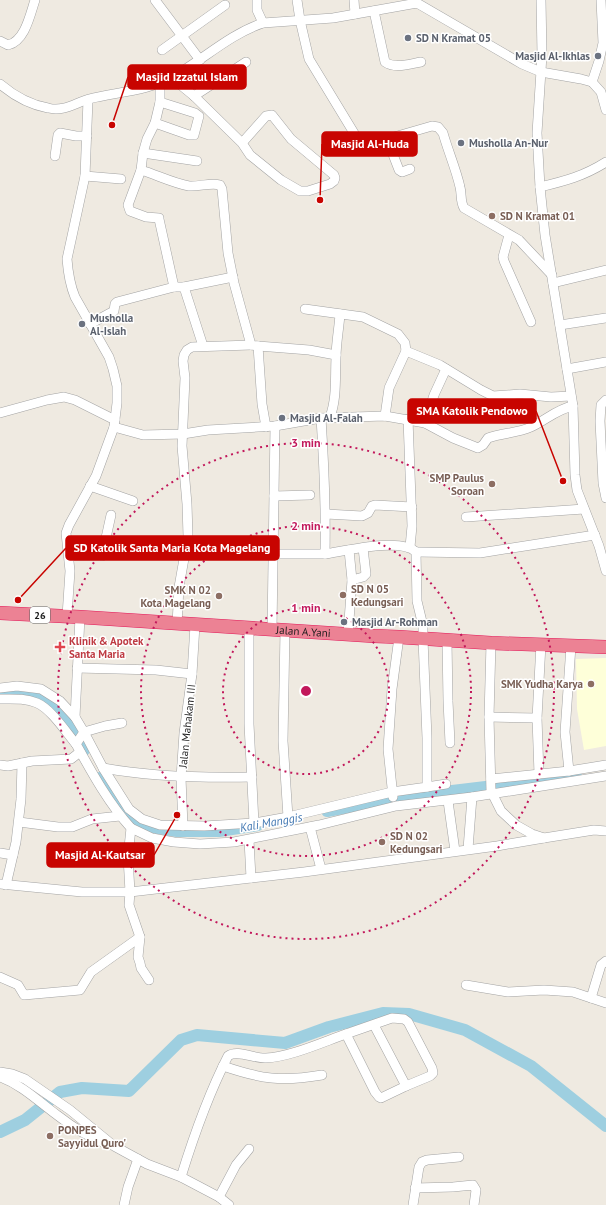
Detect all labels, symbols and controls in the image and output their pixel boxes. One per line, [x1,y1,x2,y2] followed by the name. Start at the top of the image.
[416,31,491,45] place label: SD N Kramat 05
[403,33,413,43] marker: SD N Kramat 05
[515,49,590,63] place label: Masjid Al-Ikhlas
[593,51,603,61] marker: Masjid Al-Ikhlas
[128,65,246,89] callout: Masjid Izzatul Islam
[136,69,238,84] text: Masjid Izzatul Islam
[322,132,417,156] callout: Masjid Al-Huda
[331,136,409,151] text: Masjid Al-Huda
[469,136,548,150] place label: Musholla An-Nur
[456,138,466,148] marker: Musholla An-Nur
[500,209,575,223] place label: SD N Kramat 01
[487,211,497,221] marker: SD N Kramat 01
[90,311,133,338] place label: Musholla Al-Islah
[77,319,87,329] marker: Musholla Al-Islah
[408,399,536,423] callout: SMA Katolik Pendowo
[416,403,528,418] text: SMA Katolik Pendowo
[290,411,363,425] place label: Masjid Al-Falah
[277,413,287,423] marker: Masjid Al-Falah
[291,435,321,450] text: 3 min
[430,471,484,498] place label: SMP Paulus Soroan
[487,479,497,489] marker: SMP Paulus Soroan
[291,518,321,533] text: 2 min
[66,536,279,560] callout: SD Katolik Santa Maria Kota Magelang
[73,540,271,555] text: SD Katolik Santa Maria Kota Magelang
[351,582,404,609] place label: SD N 05 Kedungsari
[140,583,211,610] place label: SMK N 02 Kota Magelang
[338,590,348,600] marker: SD N 05 Kedungsari
[214,591,224,601] marker: SMK N 02 Kota Magelang
[291,600,321,615] text: 1 min
[30,607,50,623] road number: 26
[352,615,438,629] place label: Masjid Ar-Rohman
[339,617,349,627] marker: Masjid Ar-Rohman
[275,623,331,640] street label: Jalan A.Yani
[69,634,144,661] place label: Klinik & Apotek Santa Maria
[54,641,66,653] marker: Klinik & Apotek Santa Maria
[501,677,583,691] place label: SMK Yudha Karya
[586,679,596,689] marker: SMK Yudha Karya
[176,683,198,770] street label: Jalan Mahakam III
[299,684,313,698] centre of rings
[239,809,304,835] water label: Kali Manggis
[390,829,443,856] place label: SD N 02 Kedungsari
[377,837,387,847] marker: SD N 02 Kedungsari
[47,843,154,867] callout: Masjid Al-Kautsar
[55,847,146,862] text: Masjid Al-Kautsar
[58,1123,126,1150] place label: PONPES Sayyidul Quro'
[45,1131,55,1141] marker: PONPES Sayyidul Quro'

